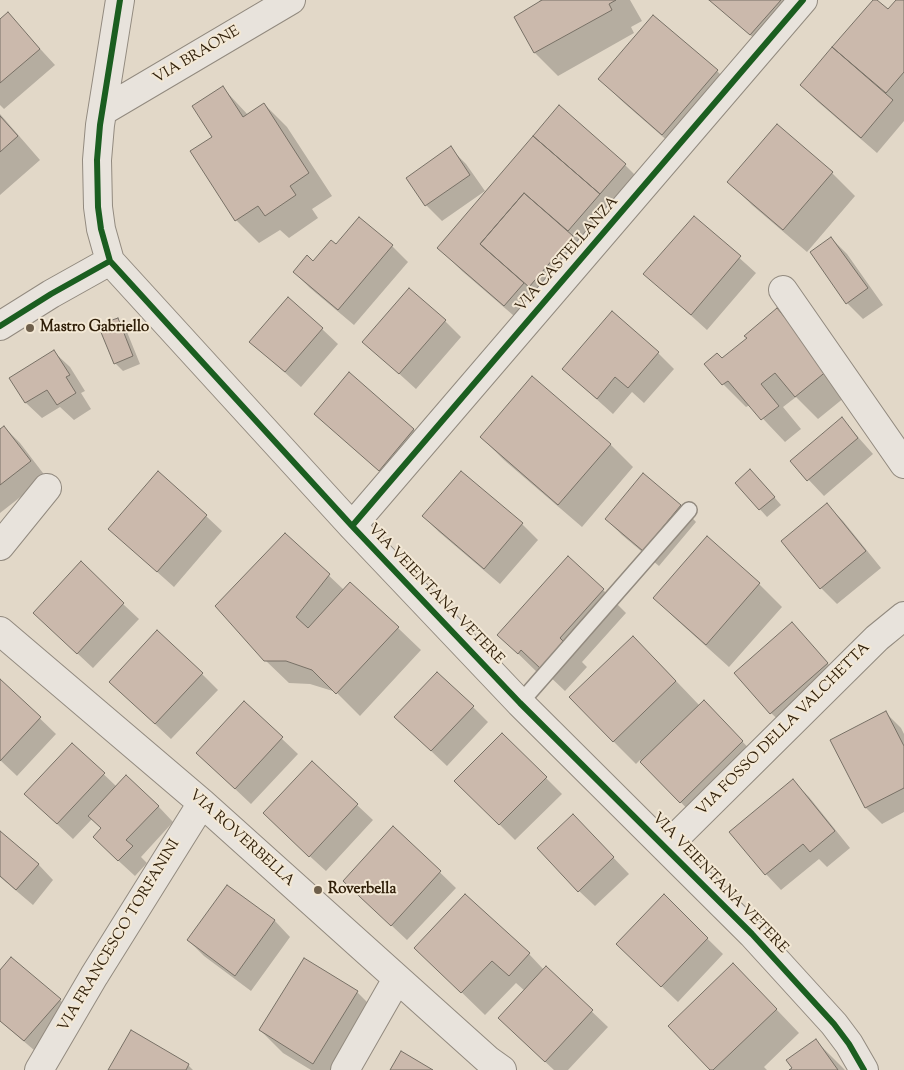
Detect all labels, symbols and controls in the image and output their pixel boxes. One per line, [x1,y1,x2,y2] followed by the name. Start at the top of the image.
[151,23,243,89] street label: VIA BRAONE
[513,194,623,316] street label: VIA CASTELLANZA
[40,319,149,337] place label: Mastro Gabriello
[24,322,36,334] marker: Mastro Gabriello
[363,521,507,669] street label: VIA VEIENTANA VETERE
[694,640,874,820] street label: VIA FOSSO DELLA VALCHETTA
[184,787,298,891] street label: VIA ROVERBELLA
[647,810,791,958] street label: VIA VEIENTANA VETERE
[55,837,185,1035] street label: VIA FRANCESCO TORFANINI
[328,881,396,899] place label: Roverbella
[312,884,324,896] marker: Roverbella

